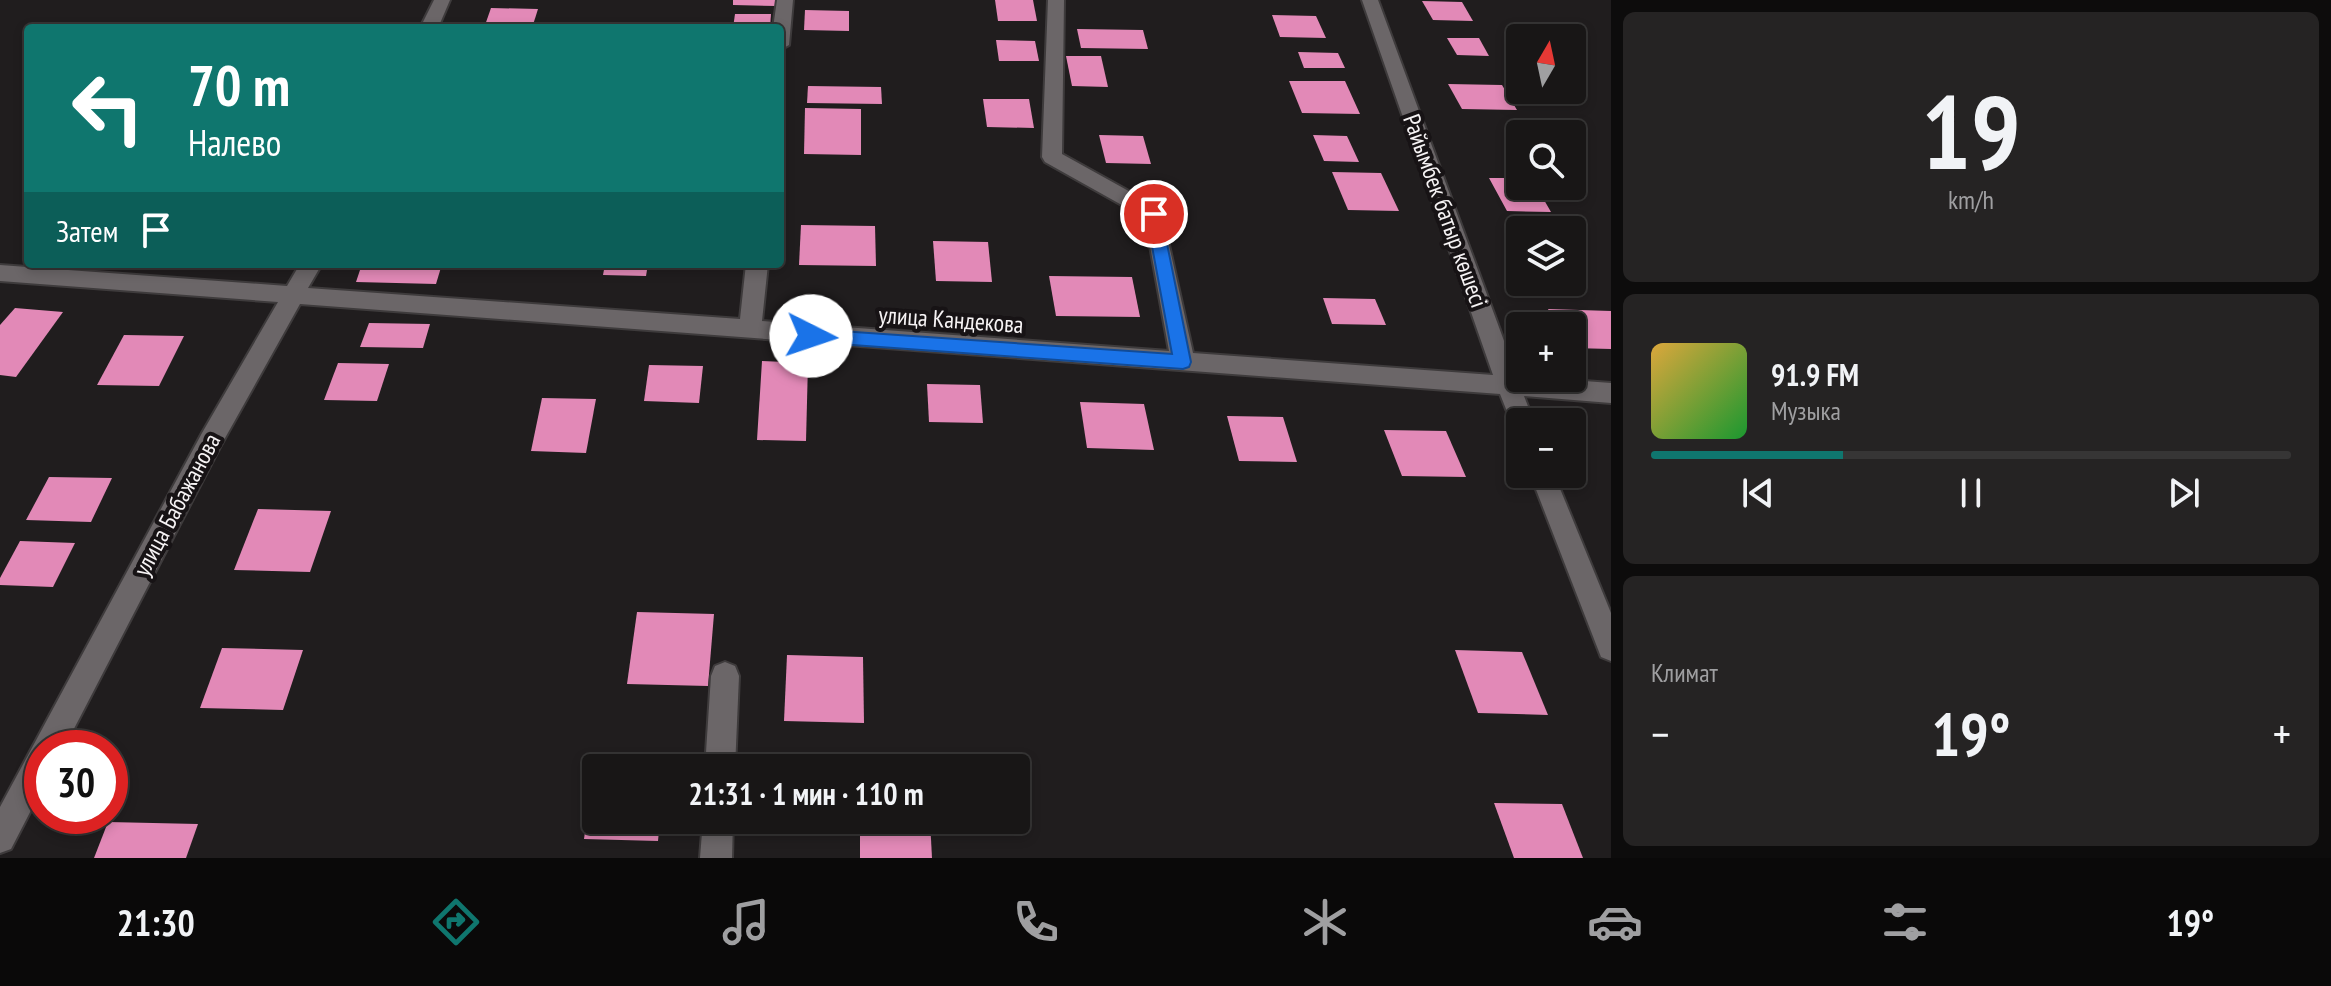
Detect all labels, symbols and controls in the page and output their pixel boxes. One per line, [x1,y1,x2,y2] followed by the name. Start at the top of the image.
[1506,24,1586,104] north arrow
[1506,24,1586,488] map controls
[188,49,290,121] text: 70 m
[56,56,160,160] icon: left
[1921,63,2021,198] text: 19
[1396,110,1495,312] street label: Райымбек батыр көшесі
[188,119,281,166] text: Налево
[1506,120,1586,200] button: search
[1120,180,1188,248] pin
[1948,183,1994,216] text: km/h
[1132,192,1176,236] icon: arrive
[134,208,178,252] icon: arrive
[56,211,118,250] text: Затем
[1506,216,1586,296] button: layers
[769,294,853,378] position arrow
[877,299,1025,340] street label: улица Кандекова
[1506,312,1586,392] button: +
[1771,355,1859,394] text: 91.9 FM
[1771,394,1841,427] text: Музыка
[1506,408,1586,488] button: −
[126,428,227,581] street label: улица Бабажанова
[1736,471,1780,515] icon: previous
[1949,471,1993,515] icon: pause
[2162,471,2206,515] icon: next
[1651,656,1718,689] text: Климат
[1931,695,2011,773] text: 19°
[1651,705,1669,762] text: −
[2273,705,2291,762] text: +
[24,730,128,834] speed limit sign: 30
[688,774,924,813] text: 21:31 · 1 мин · 110 m
[428,894,484,950] icon: directions
[718,894,774,950] icon: music
[1008,894,1064,950] icon: phone
[1297,894,1353,950] icon: climate
[1587,894,1643,950] icon: car
[1877,894,1933,950] icon: filters
[117,899,195,946] text: 21:30
[2167,899,2214,946] text: 19°

